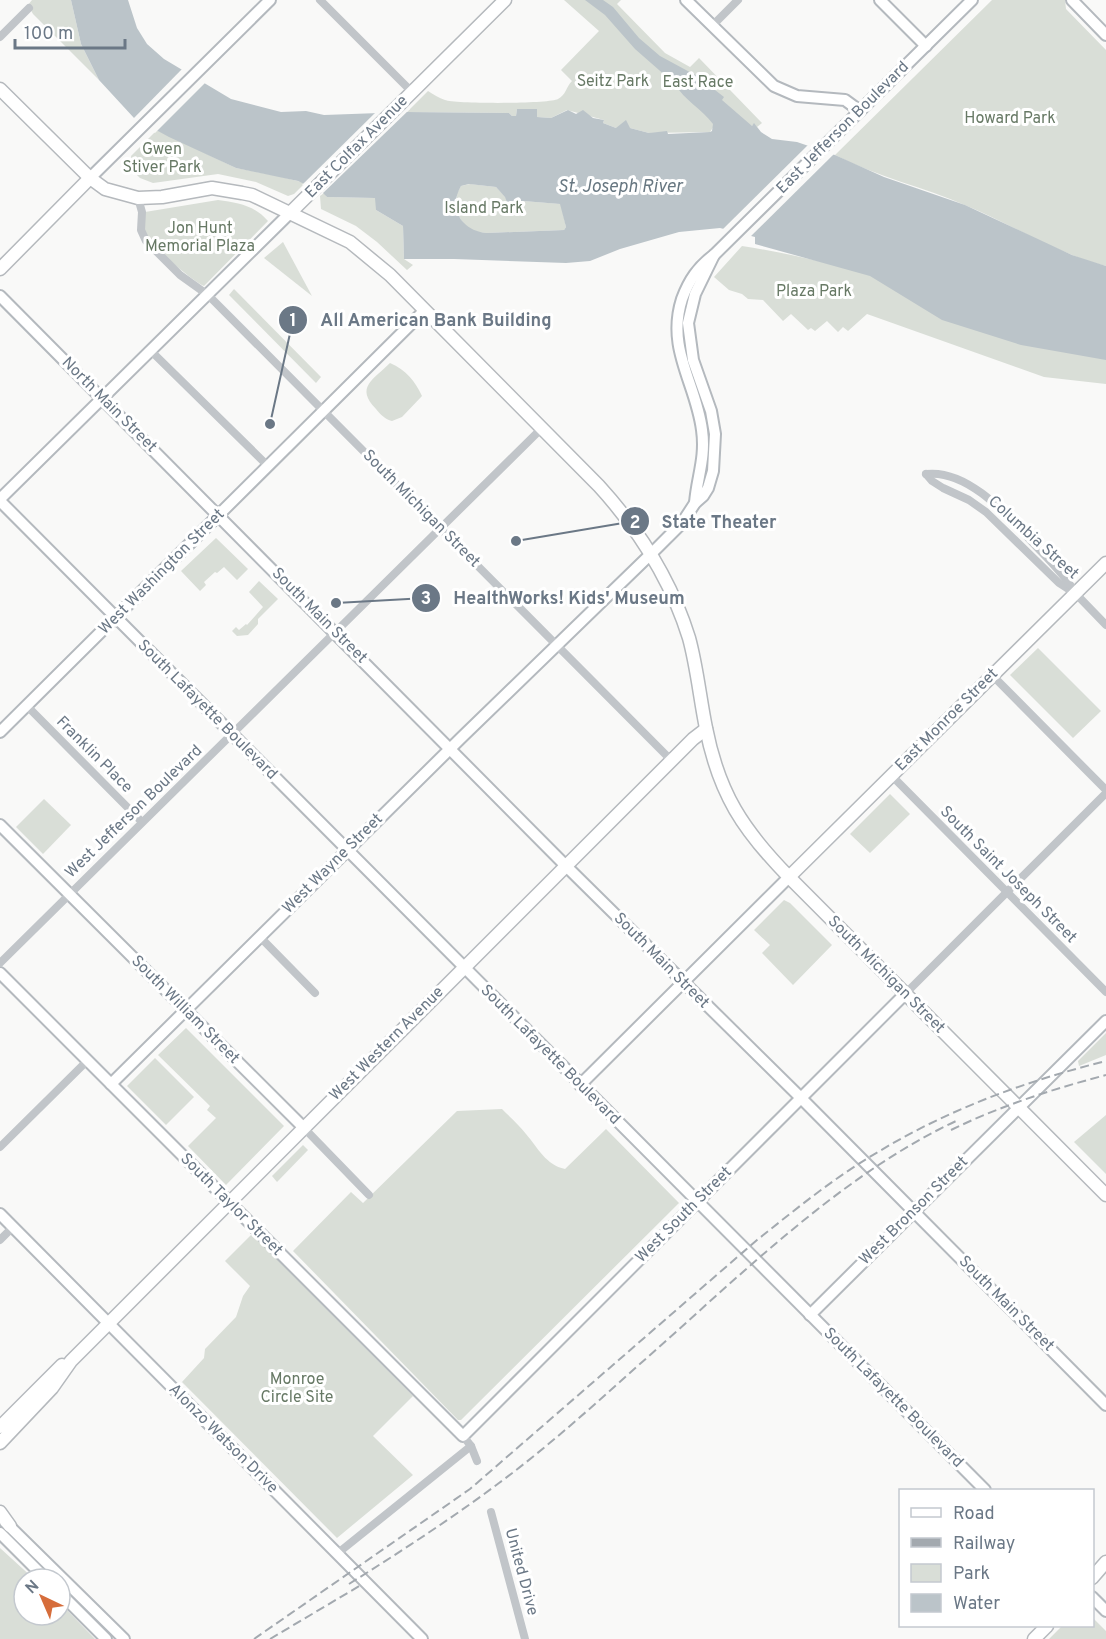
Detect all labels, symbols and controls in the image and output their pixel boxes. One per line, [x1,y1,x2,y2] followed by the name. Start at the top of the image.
[15,12,124,50] scale bar
[24,23,73,46] text: 100 m
[773,58,913,198] street label: East Jefferson Boulevard
[577,72,649,92] park label: Seitz Park
[663,73,733,93] park label: East Race
[301,91,413,203] street label: East Colfax Avenue
[964,109,1056,129] park label: Howard Park
[122,140,202,178] park label: Gwen Stiver Park
[558,176,685,199] water label: St. Joseph River
[444,199,524,219] park label: Island Park
[145,219,255,257] park label: Jon Hunt Memorial Plaza
[776,282,852,302] park label: Plaza Park
[278,302,564,338] callout: All American Bank Building
[289,310,297,333] text: 1
[320,310,552,333] text: All American Bank Building
[57,353,161,457] street label: North Main Street
[358,446,484,572] street label: South Michigan Street
[983,492,1083,584] street label: Columbia Street
[620,503,789,539] callout: State Theater
[95,505,229,639] street label: West Washington Street
[629,512,641,535] text: 2
[662,512,777,535] text: State Theater
[267,564,371,668] street label: South Main Street
[411,580,696,616] callout: HealthWorks! Kids' Museum
[421,588,431,611] text: 3
[453,588,685,611] text: HealthWorks! Kids' Museum
[133,636,281,784] street label: South Lafayette Boulevard
[891,664,1003,776] street label: East Monroe Street
[51,712,137,798] street label: Franklin Place
[61,741,207,883] street label: West Jefferson Boulevard
[935,802,1081,948] street label: South Saint Joseph Street
[279,810,387,918] street label: West Wayne Street
[609,909,713,1013] street label: South Main Street
[823,912,949,1038] street label: South Michigan Street
[127,952,243,1068] street label: South William Street
[476,981,624,1129] street label: South Lafayette Boulevard
[326,983,448,1105] street label: West Western Avenue
[175,1149,287,1261] street label: South Taylor Street
[855,1152,973,1270] street label: West Bronson Street
[631,1162,737,1268] street label: West South Street
[954,1252,1058,1356] street label: South Main Street
[819,1324,967,1472] street label: South Lafayette Boulevard
[261,1370,333,1408] park label: Monroe Circle Site
[164,1380,282,1498] street label: Alonzo Watson Drive
[899,1489,1094,1627] legend
[953,1503,995,1526] text: Road
[500,1526,542,1618] street label: United Drive
[953,1533,1015,1556] text: Railway
[953,1563,990,1586] text: Park
[12,1567,72,1627] north arrow
[22,1576,44,1599] text: N
[953,1593,1000,1616] text: Water

